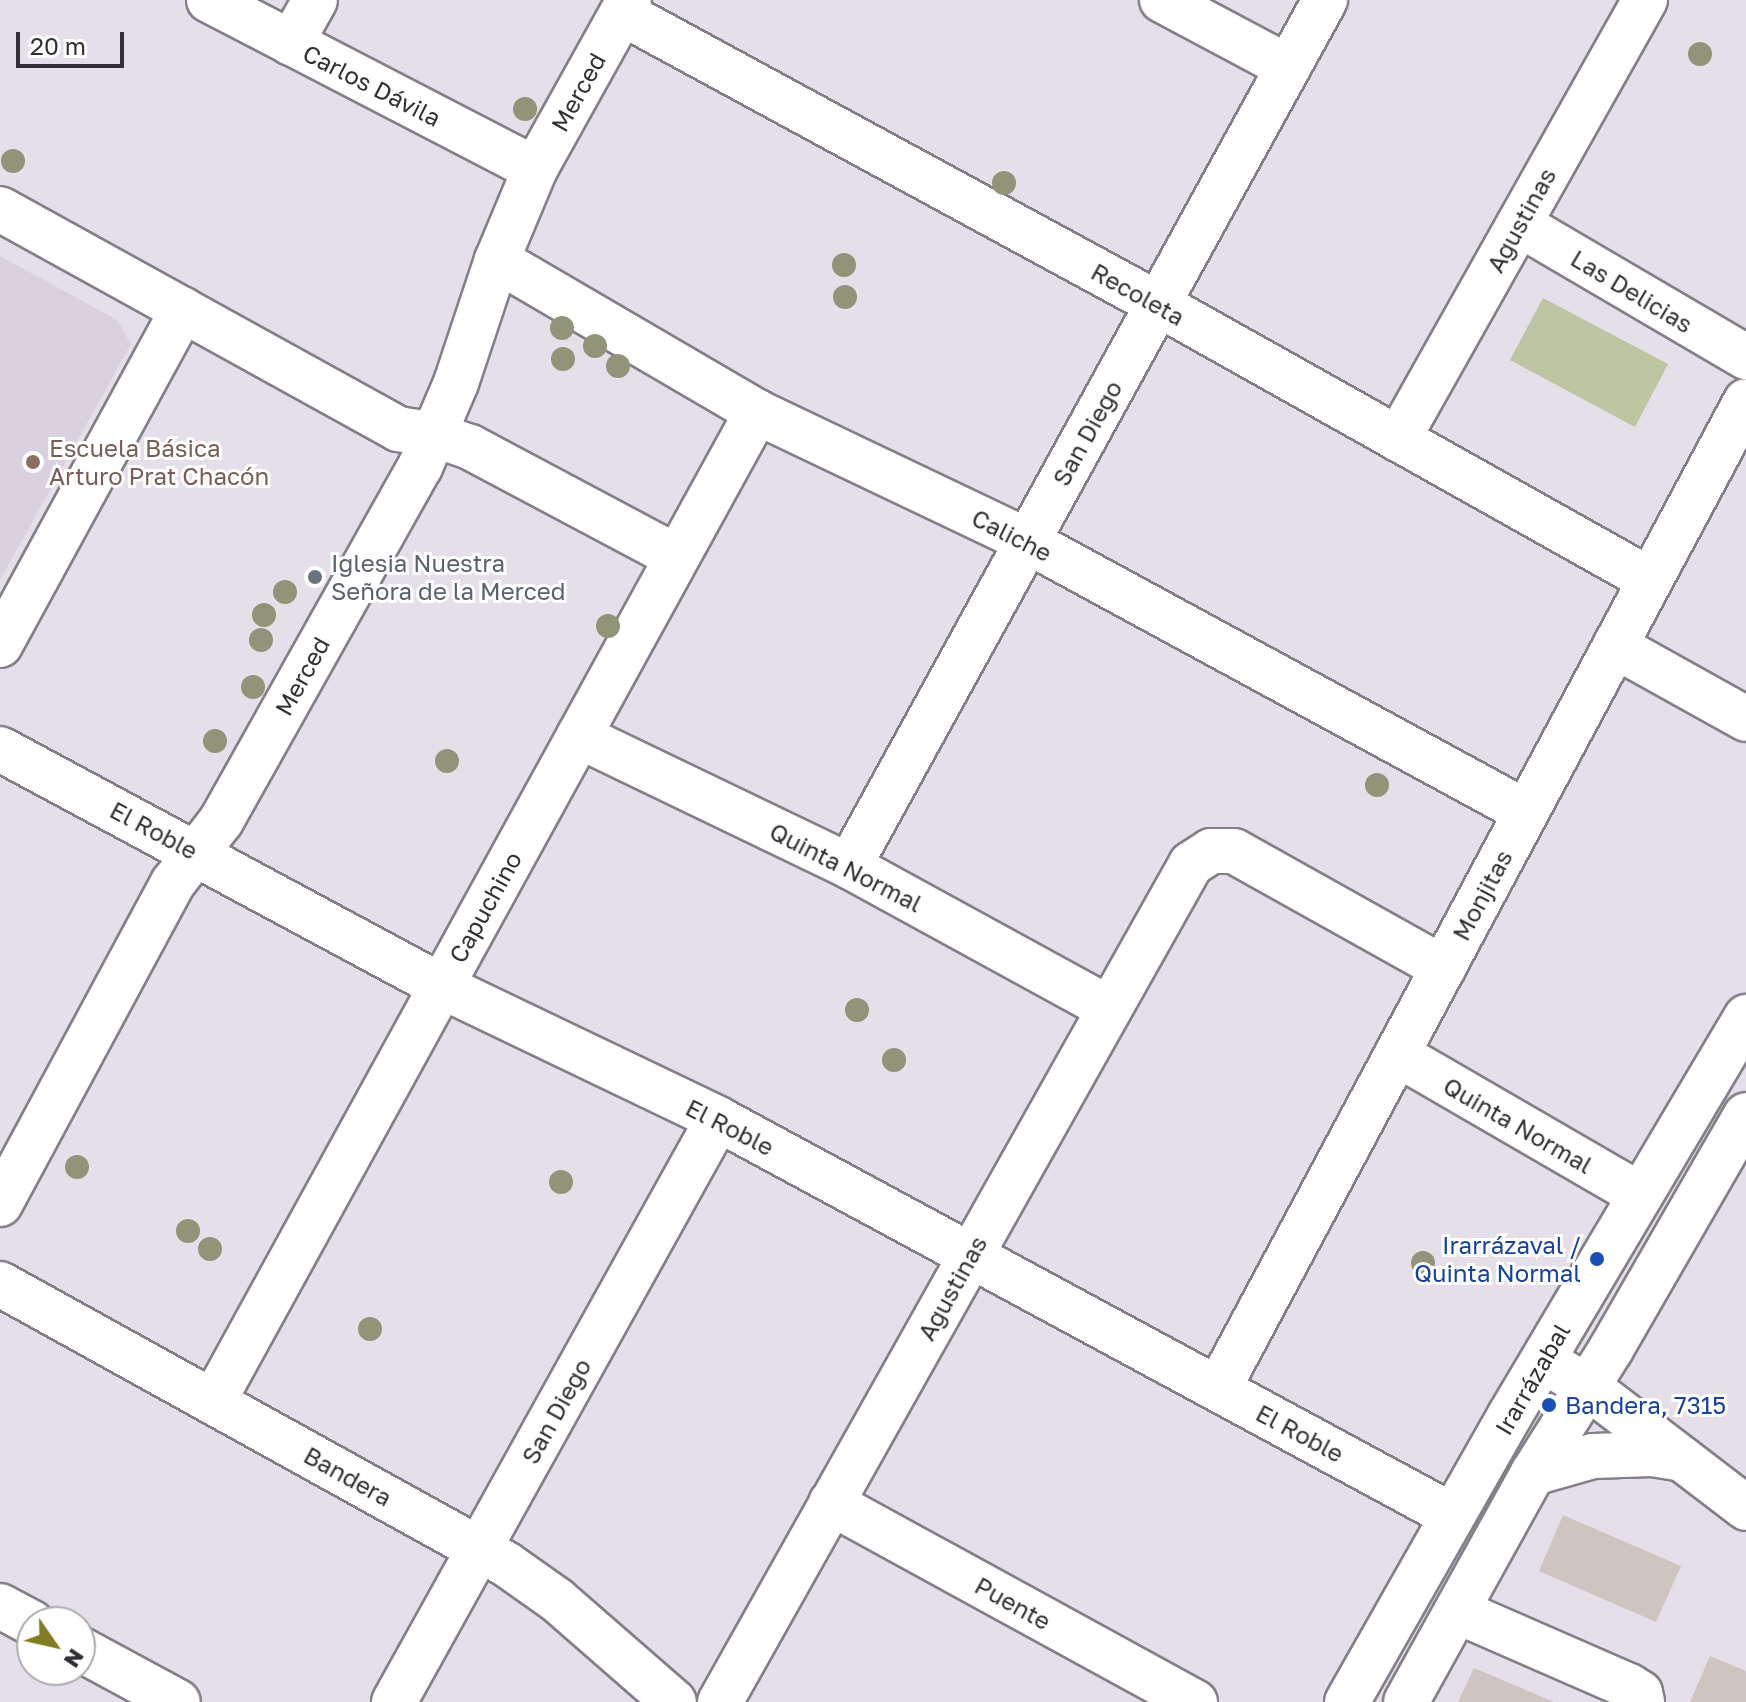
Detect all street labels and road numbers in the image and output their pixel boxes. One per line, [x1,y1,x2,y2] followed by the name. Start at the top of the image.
[298,38,446,132] street label: Carlos Dávila
[545,48,611,136] street label: Merced
[1481,163,1561,277] street label: Agustinas
[1566,243,1698,339] street label: Las Delicias
[1086,257,1190,331] street label: Recoleta
[1046,375,1128,491] street label: San Diego
[967,503,1057,567] street label: Caliche
[269,632,335,720] street label: Merced
[105,795,203,865] street label: El Roble
[765,816,927,918] street label: Quinta Normal
[1446,845,1518,945] street label: Monjitas
[443,846,527,968] street label: Capuchino
[1439,1071,1597,1179] street label: Quinta Normal
[681,1093,779,1161] street label: El Roble
[912,1231,992,1345] street label: Agustinas
[1489,1318,1575,1440] street label: Irarrázabal
[515,1353,597,1469] street label: San Diego
[1251,1398,1349,1468] street label: El Roble
[299,1440,397,1512] street label: Bandera
[970,1570,1056,1636] street label: Puente

